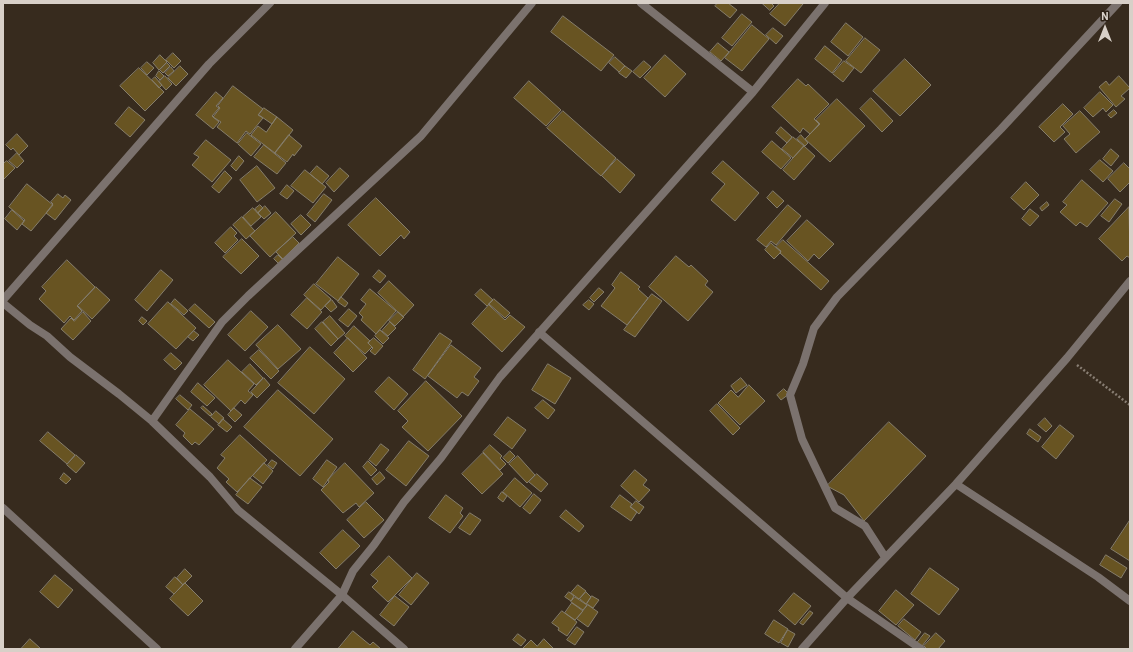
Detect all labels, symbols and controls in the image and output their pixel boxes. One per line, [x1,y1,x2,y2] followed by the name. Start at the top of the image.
[1085,8,1125,48] north arrow
[1101,9,1109,22] text: N

